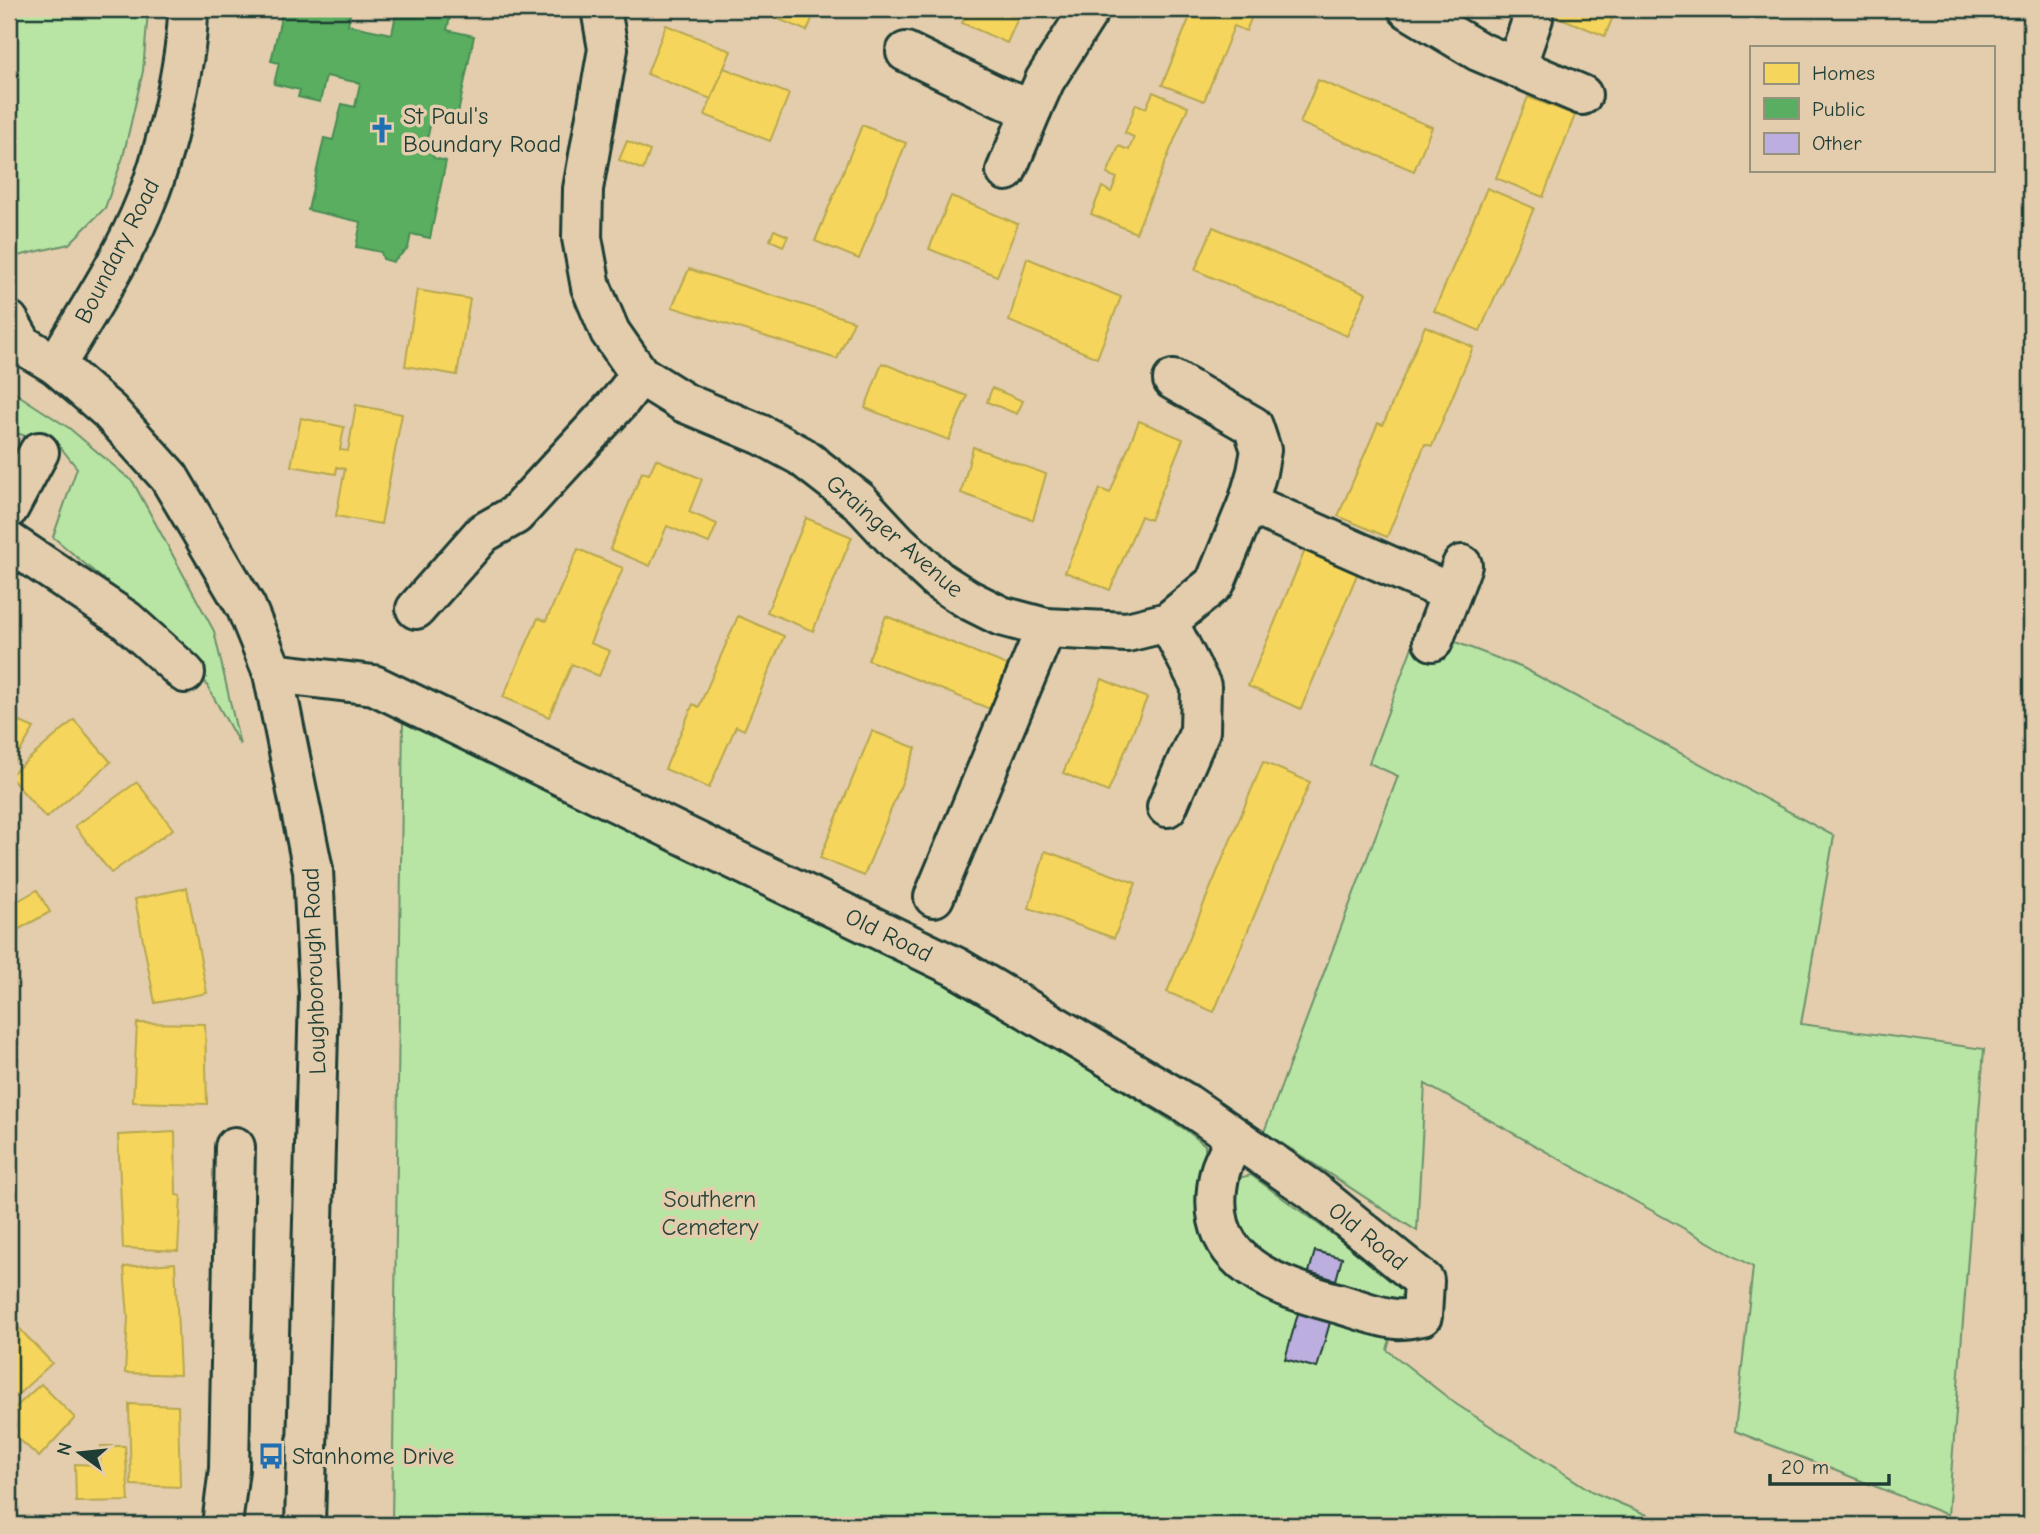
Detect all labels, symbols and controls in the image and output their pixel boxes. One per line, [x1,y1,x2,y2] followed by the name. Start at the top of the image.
[1750,46,1994,172] legend
[1812,61,1875,85] text: Homes
[1812,97,1865,121] text: Public
[403,102,561,158] place label: St Paul's Boundary Road
[367,115,397,145] church icon: St Paul's Boundary Road
[1812,131,1862,155] text: Other
[69,174,165,328] street label: Boundary Road
[821,469,969,603] street label: Grainger Avenue
[296,867,332,1075] street label: Loughborough Road
[841,902,937,968] street label: Old Road
[661,1185,759,1241] park label: Southern Cemetery
[1323,1196,1413,1276] street label: Old Road
[46,1418,116,1488] north arrow
[52,1440,77,1458] text: N
[256,1441,286,1471] bus stop icon: Stanhome Drive
[292,1442,454,1470] place label: Stanhome Drive
[1770,1443,1890,1487] scale bar
[1781,1455,1829,1479] text: 20 m

